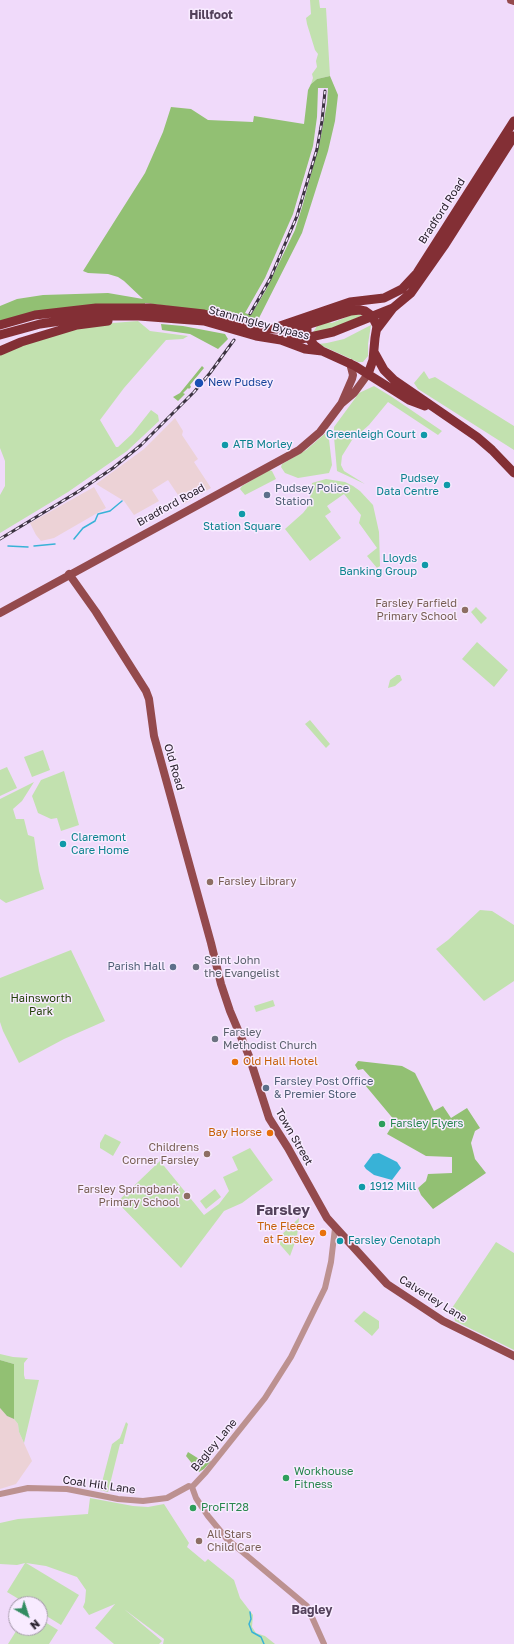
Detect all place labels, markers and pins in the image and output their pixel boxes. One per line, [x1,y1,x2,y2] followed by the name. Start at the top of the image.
[208,376,273,390] place label: New Pudsey
[193,377,205,389] marker: New Pudsey
[326,428,416,442] place label: Greenleigh Court
[419,430,429,440] marker: Greenleigh Court
[233,438,293,452] place label: ATB Morley
[220,440,230,450] marker: ATB Morley
[376,472,439,498] place label: Pudsey Data Centre
[442,480,452,490] marker: Pudsey Data Centre
[275,482,349,508] place label: Pudsey Police Station
[262,490,272,500] marker: Pudsey Police Station
[237,509,247,519] marker: Station Square
[203,520,281,534] place label: Station Square
[339,552,417,578] place label: Lloyds Banking Group
[420,560,430,570] marker: Lloyds Banking Group
[375,597,457,623] place label: Farsley Farfield Primary School
[460,605,470,615] marker: Farsley Farfield Primary School
[71,831,129,857] place label: Claremont Care Home
[58,839,68,849] marker: Claremont Care Home
[218,875,296,889] place label: Farsley Library
[205,877,215,887] marker: Farsley Library
[204,954,280,980] place label: Saint John the Evangelist
[107,960,165,974] place label: Parish Hall
[168,962,178,972] marker: Parish Hall
[191,962,201,972] marker: Saint John the Evangelist
[223,1026,317,1052] place label: Farsley Methodist Church
[210,1034,220,1044] marker: Farsley Methodist Church
[243,1055,318,1069] place label: Old Hall Hotel
[230,1057,240,1067] marker: Old Hall Hotel
[274,1075,373,1101] place label: Farsley Post Office & Premier Store
[261,1083,271,1093] marker: Farsley Post Office & Premier Store
[390,1117,463,1131] place label: Farsley Flyers
[377,1119,387,1129] marker: Farsley Flyers
[208,1126,262,1140] place label: Bay Horse
[265,1128,275,1138] marker: Bay Horse
[122,1141,199,1167] place label: Childrens Corner Farsley
[202,1149,212,1159] marker: Childrens Corner Farsley
[370,1180,416,1194] place label: 1912 Mill
[357,1182,367,1192] marker: 1912 Mill
[77,1183,179,1209] place label: Farsley Springbank Primary School
[182,1191,192,1201] marker: Farsley Springbank Primary School
[257,1220,315,1246] place label: The Fleece at Farsley
[318,1228,328,1238] marker: The Fleece at Farsley
[348,1234,441,1248] place label: Farsley Cenotaph
[335,1236,345,1246] marker: Farsley Cenotaph
[294,1465,353,1491] place label: Workhouse Fitness
[281,1473,291,1483] marker: Workhouse Fitness
[201,1501,249,1515] place label: ProFIT28
[188,1503,198,1513] marker: ProFIT28
[207,1528,261,1554] place label: All Stars Child Care
[194,1536,204,1546] marker: All Stars Child Care

